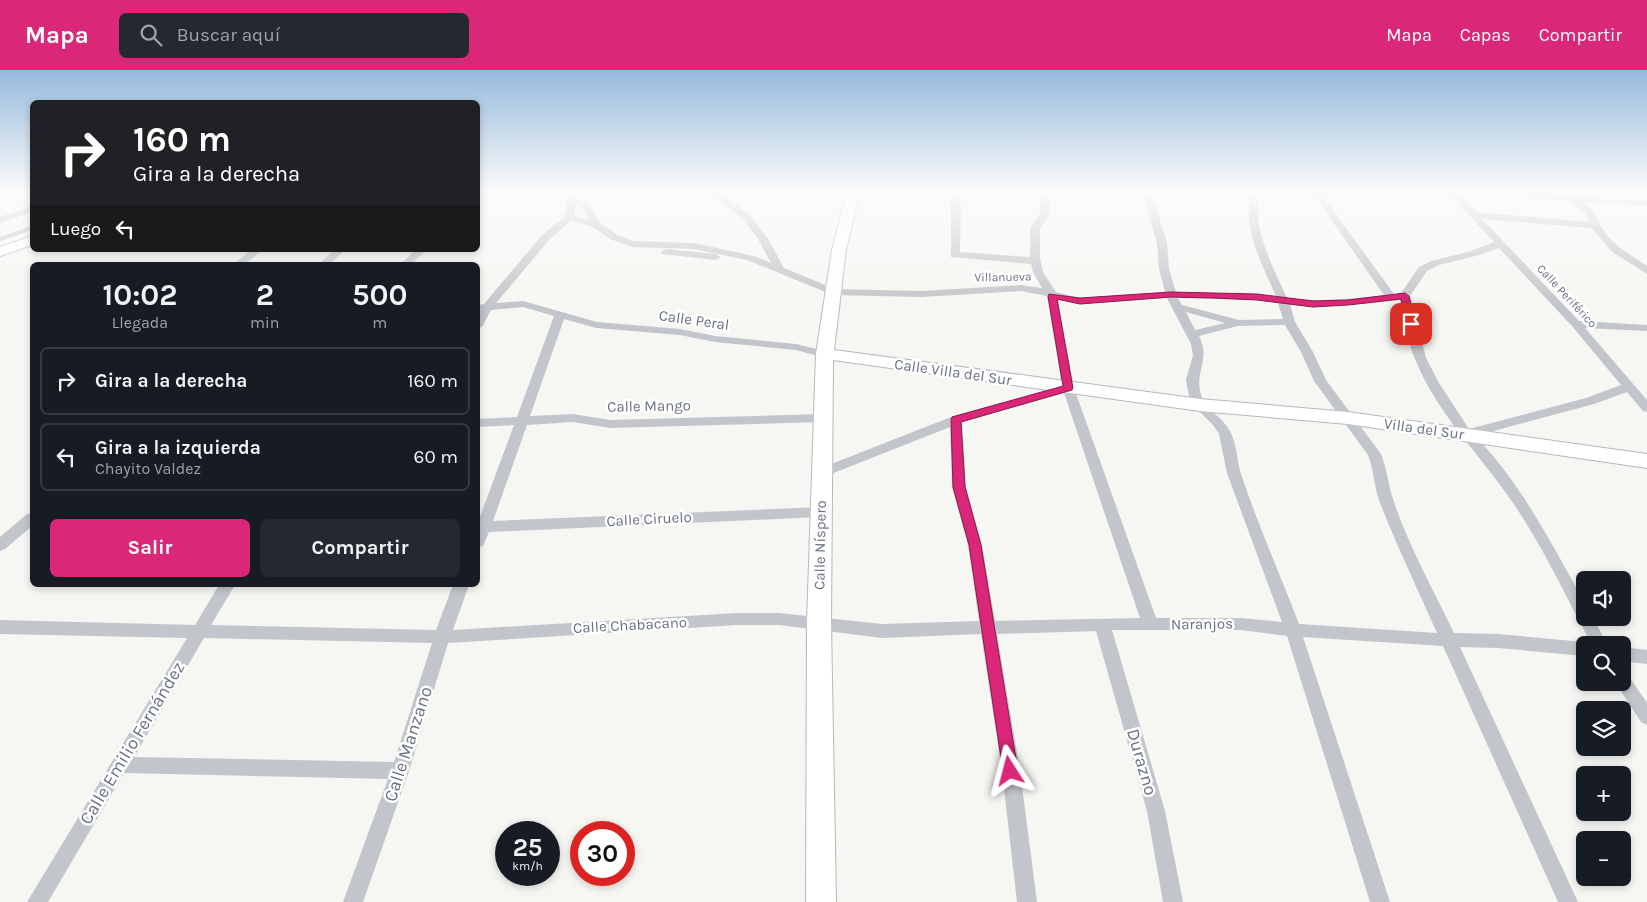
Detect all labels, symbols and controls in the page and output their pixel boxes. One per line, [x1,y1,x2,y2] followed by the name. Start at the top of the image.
[119,13,469,58] search box
[25,21,89,49] text: Mapa
[137,21,165,49] icon: search
[177,24,280,46] text: Buscar aquí
[1386,24,1432,46] text: Mapa
[1460,24,1511,46] text: Capas
[1539,24,1622,46] text: Compartir
[133,119,231,160] text: 160 m
[50,120,115,185] icon: right
[133,161,300,187] text: Gira a la derecha
[111,215,139,243] icon: left
[50,218,101,240] text: Luego
[1534,261,1600,331] street label: Calle Periférico
[974,270,1032,284] street label: Villanueva
[103,277,177,313] text: 10:02
[256,277,274,313] text: 2
[352,277,407,313] text: 500
[1390,303,1432,345] pin
[658,306,730,334] street label: Calle Peral
[1397,310,1425,338] icon: arrive
[112,313,168,332] text: Llegada
[250,313,279,332] text: min
[372,313,387,332] text: m
[893,355,1013,389] street label: Calle Villa del Sur
[52,367,80,395] icon: right
[95,370,247,392] text: Gira a la derecha
[407,370,458,392] text: 160 m
[607,396,691,416] street label: Calle Mango
[1383,414,1466,444] street label: Villa del Sur
[95,437,261,459] text: Gira a la izquierda
[52,443,80,471] icon: left
[414,446,458,468] text: 60 m
[95,459,201,478] text: Chayito Valdez
[810,500,830,590] street label: Calle Níspero
[606,508,692,530] street label: Calle Ciruelo
[50,519,250,577] button: Salir
[260,519,460,577] button: Compartir
[1576,571,1631,886] map controls
[1576,571,1631,626] button: sound
[573,613,687,637] street label: Calle Chabacano
[1171,614,1233,634] street label: Naranjos
[1576,636,1631,691] button: search
[75,658,189,828] street label: Calle Emilio Fernández
[379,684,437,804] street label: Calle Manzano
[1576,701,1631,756] button: layers
[1122,726,1162,798] street label: Durazno
[983,744,1035,796] position arrow
[1576,766,1631,821] button: +
[570,821,635,886] speed limit sign: 30
[1576,831,1631,886] button: −
[513,833,542,862] text: 25
[512,859,543,873] text: km/h

